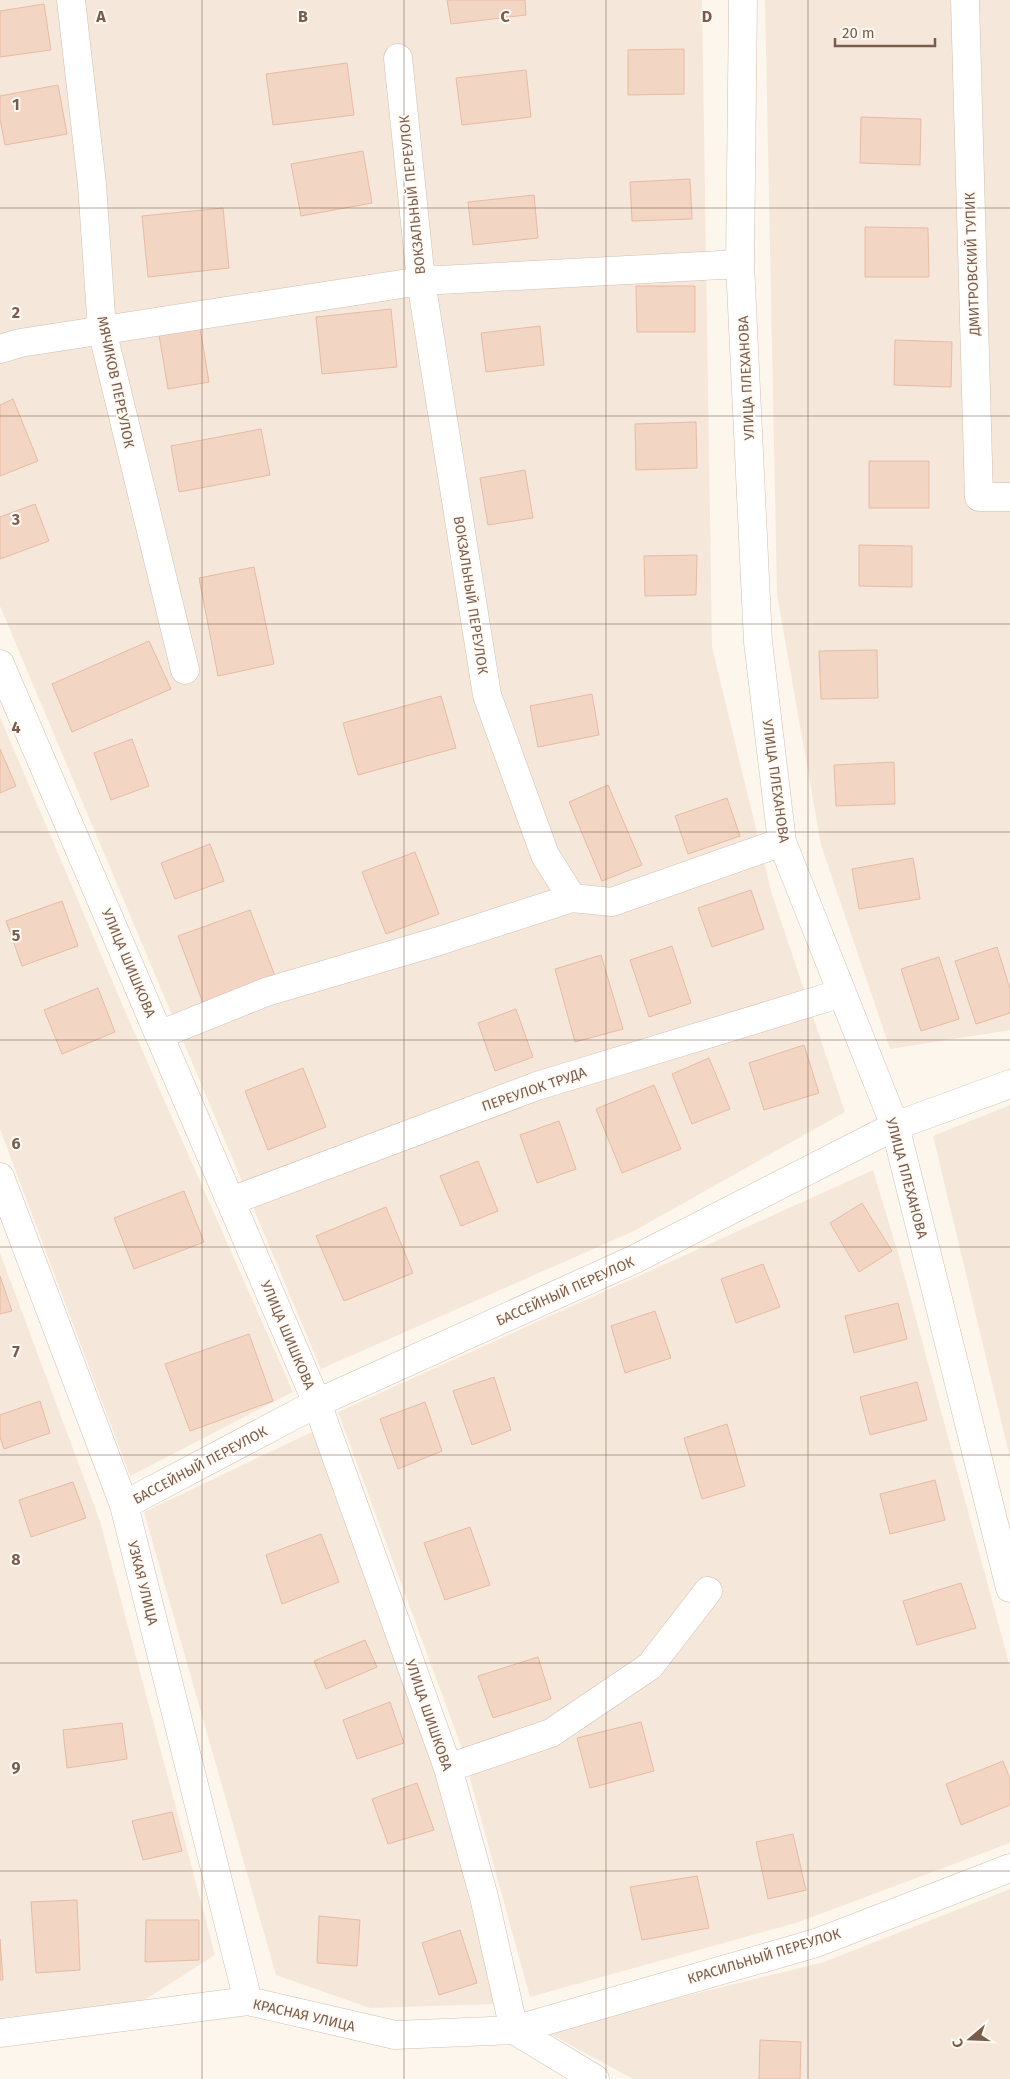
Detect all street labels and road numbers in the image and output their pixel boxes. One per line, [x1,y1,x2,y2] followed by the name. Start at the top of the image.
[396,114,429,275] street label: ВОКЗАЛЬНЫЙ ПЕРЕУЛОК
[961,191,984,337] street label: ДМИТРОВСКИЙ ТУПИК
[93,315,138,450] street label: МЯЧИКОВ ПЕРЕУЛОК
[735,315,758,441] street label: УЛИЦА ПЛЕХАНОВА
[450,515,492,676] street label: ВОКЗАЛЬНЫЙ ПЕРЕУЛОК
[758,718,793,844] street label: УЛИЦА ПЛЕХАНОВА
[98,906,159,1020] street label: УЛИЦА ШИШКОВА
[480,1064,589,1115] street label: ПЕРЕУЛОК ТРУДА
[882,1116,931,1240] street label: УЛИЦА ПЛЕХАНОВА
[493,1253,638,1330] street label: БАССЕЙНЫЙ ПЕРЕУЛОК
[257,1278,318,1392] street label: УЛИЦА ШИШКОВА
[130,1422,271,1508] street label: БАССЕЙНЫЙ ПЕРЕУЛОК
[124,1539,161,1627] street label: УЗКАЯ УЛИЦА
[401,1657,456,1773] street label: УЛИЦА ШИШКОВА
[685,1925,844,1988] street label: КРАСИЛЬНЫЙ ПЕРЕУЛОК
[251,1995,357,2036] street label: КРАСНАЯ УЛИЦА

